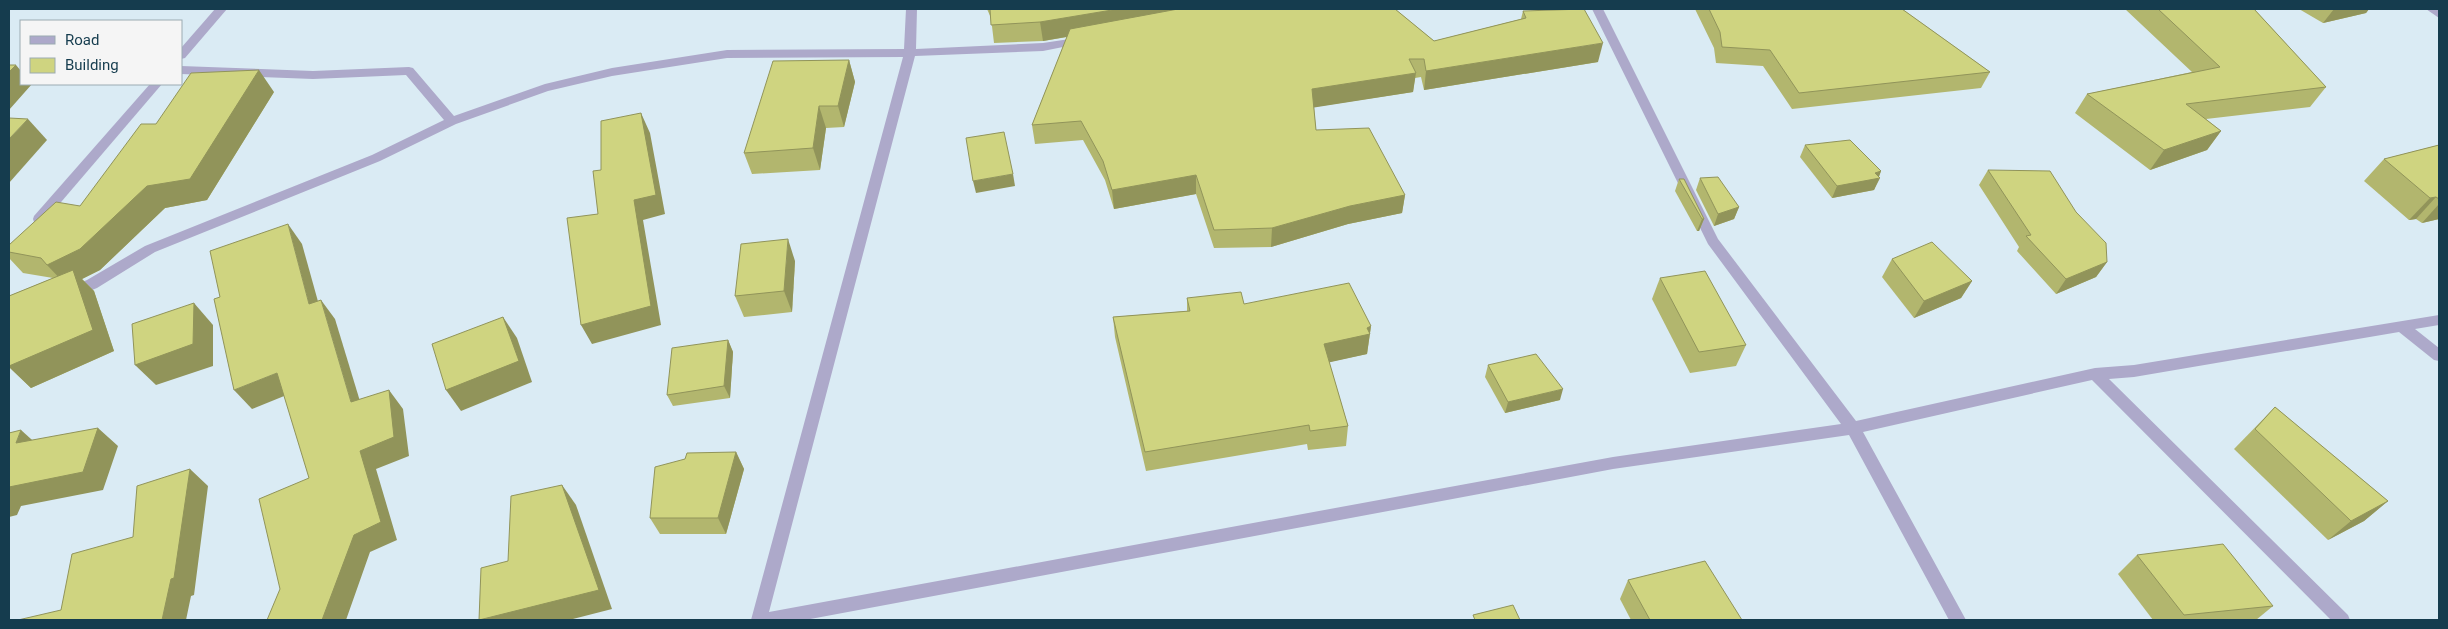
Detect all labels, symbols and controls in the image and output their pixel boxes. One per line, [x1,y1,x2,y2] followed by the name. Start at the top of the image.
[20,20,182,85] legend
[65,31,99,49] text: Road
[65,56,119,74] text: Building

